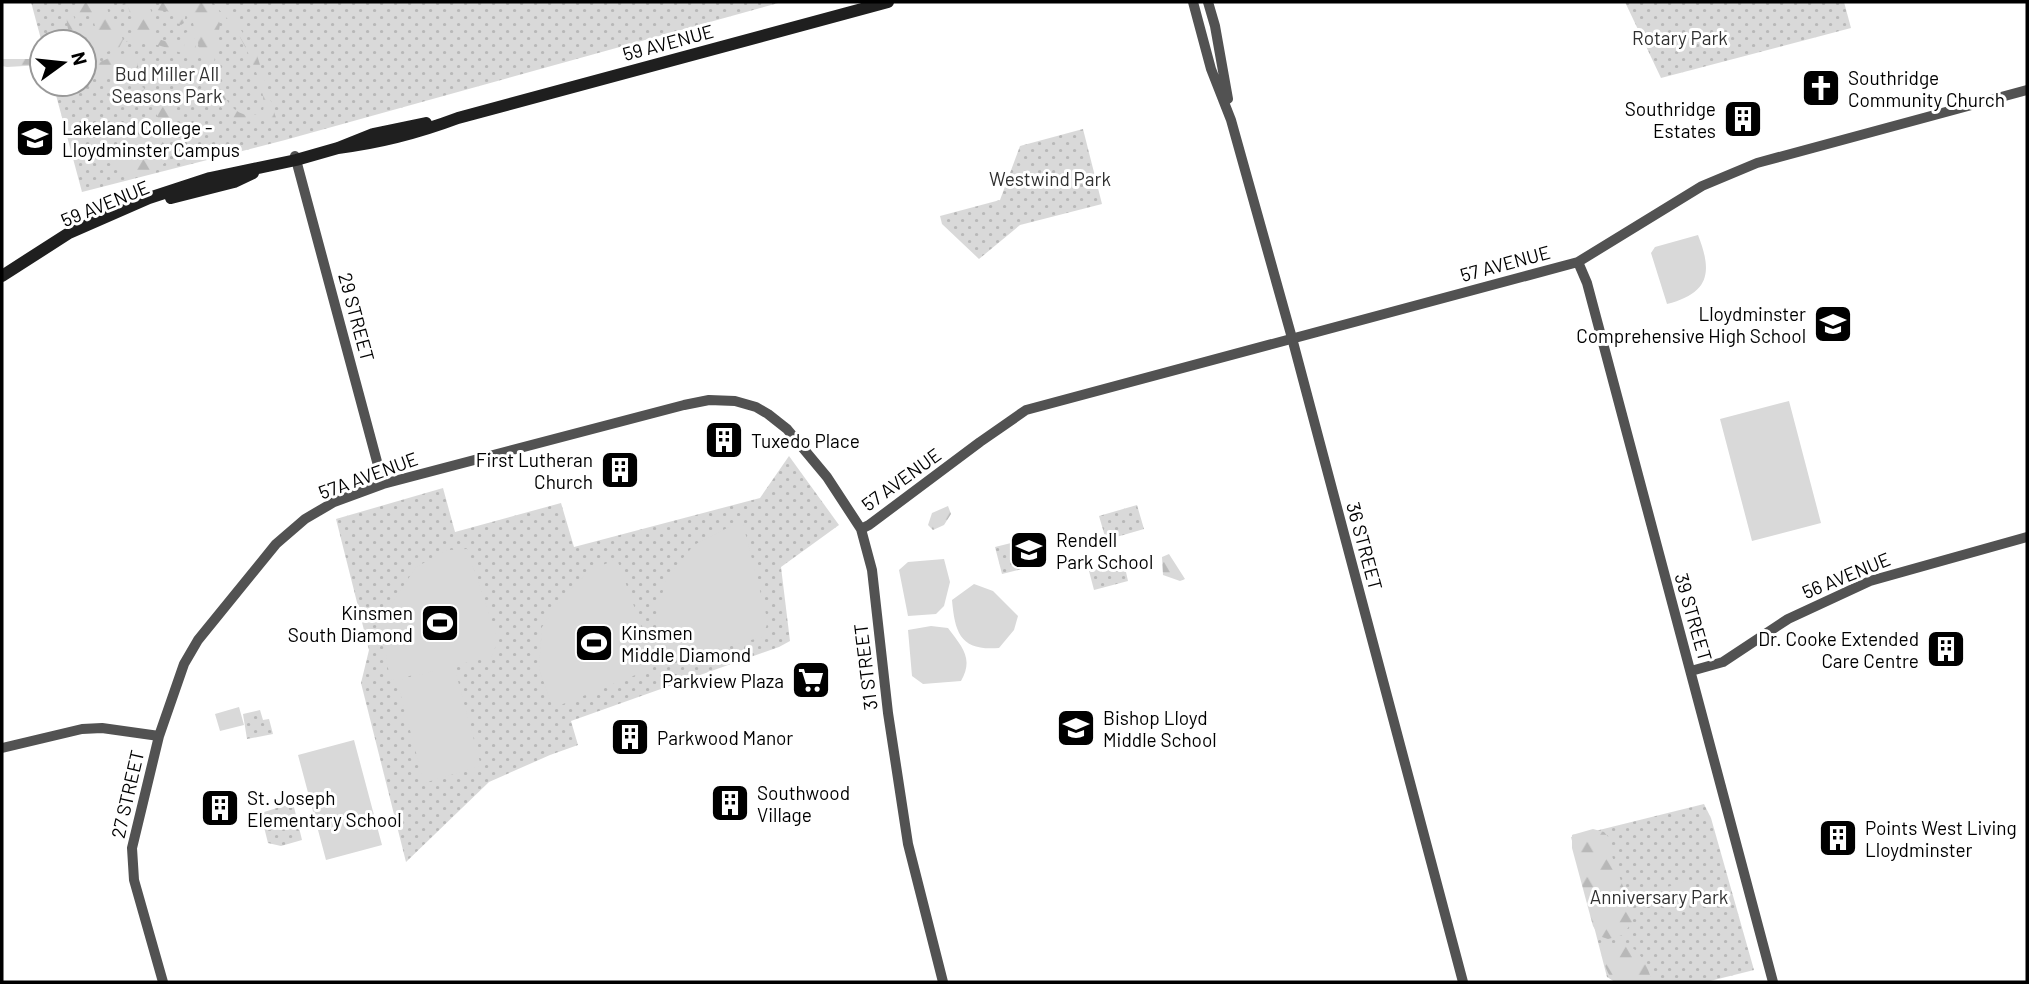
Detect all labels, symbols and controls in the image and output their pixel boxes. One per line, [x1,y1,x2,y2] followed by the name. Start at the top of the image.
[620,19,716,65] street label: 59 AVENUE
[1632,26,1728,49] park label: Rotary Park
[28,28,98,98] north arrow
[67,49,93,68] text: N
[112,62,222,107] park label: Bud Miller All Seasons Park
[1848,66,2005,111] place label: Southridge Community Church
[1800,67,1842,109] church icon: Southridge Community Church
[1625,97,1716,142] place label: Southridge Estates
[1722,98,1764,140] building icon: Southridge Estates
[62,116,240,161] place label: Lakeland College - Lloydminster Campus
[14,117,56,159] school or university icon: Lakeland College - Lloydminster Campus
[989,167,1111,190] park label: Westwind Park
[57,175,153,231] street label: 59 AVENUE
[1457,240,1553,286] street label: 57 AVENUE
[334,270,380,364] street label: 29 STREET
[1576,302,1806,347] place label: Lloydminster Comprehensive High School
[1812,303,1854,345] school or university icon: Lloydminster Comprehensive High School
[703,419,745,461] building icon: Tuxedo Place
[751,429,860,452] place label: Tuxedo Place
[857,443,945,515] street label: 57 AVENUE
[315,446,421,504] street label: 57A AVENUE
[476,448,593,493] place label: First Lutheran Church
[599,449,641,491] building icon: First Lutheran Church
[1342,499,1388,593] street label: 36 STREET
[1056,528,1153,573] place label: Rendell Park School
[1008,529,1050,571] school or university icon: Rendell Park School
[1799,547,1893,603] street label: 56 AVENUE
[1670,570,1718,664] street label: 39 STREET
[288,601,413,646] place label: Kinsmen South Diamond
[419,602,461,644] sports icon: Kinsmen South Diamond
[621,621,751,666] place label: Kinsmen Middle Diamond
[573,622,615,664] sports icon: Kinsmen Middle Diamond
[848,622,882,712] street label: 31 STREET
[1758,627,1919,672] place label: Dr. Cooke Extended Care Centre
[1925,628,1967,670] building icon: Dr. Cooke Extended Care Centre
[790,659,832,701] supermarket icon: Parkview Plaza
[662,669,784,692] place label: Parkview Plaza
[1103,706,1217,751] place label: Bishop Lloyd Middle School
[1055,707,1097,749] school or university icon: Bishop Lloyd Middle School
[609,716,651,758] building icon: Parkwood Manor
[657,726,793,749] place label: Parkwood Manor
[106,748,148,840] street label: 27 STREET
[757,781,850,826] place label: Southwood Village
[709,782,751,824] building icon: Southwood Village
[247,786,402,831] place label: St. Joseph Elementary School
[199,787,241,829] building icon: St. Joseph Elementary School
[1865,816,2017,861] place label: Points West Living Lloydminster
[1817,817,1859,859] building icon: Points West Living Lloydminster
[1590,885,1728,908] park label: Anniversary Park

